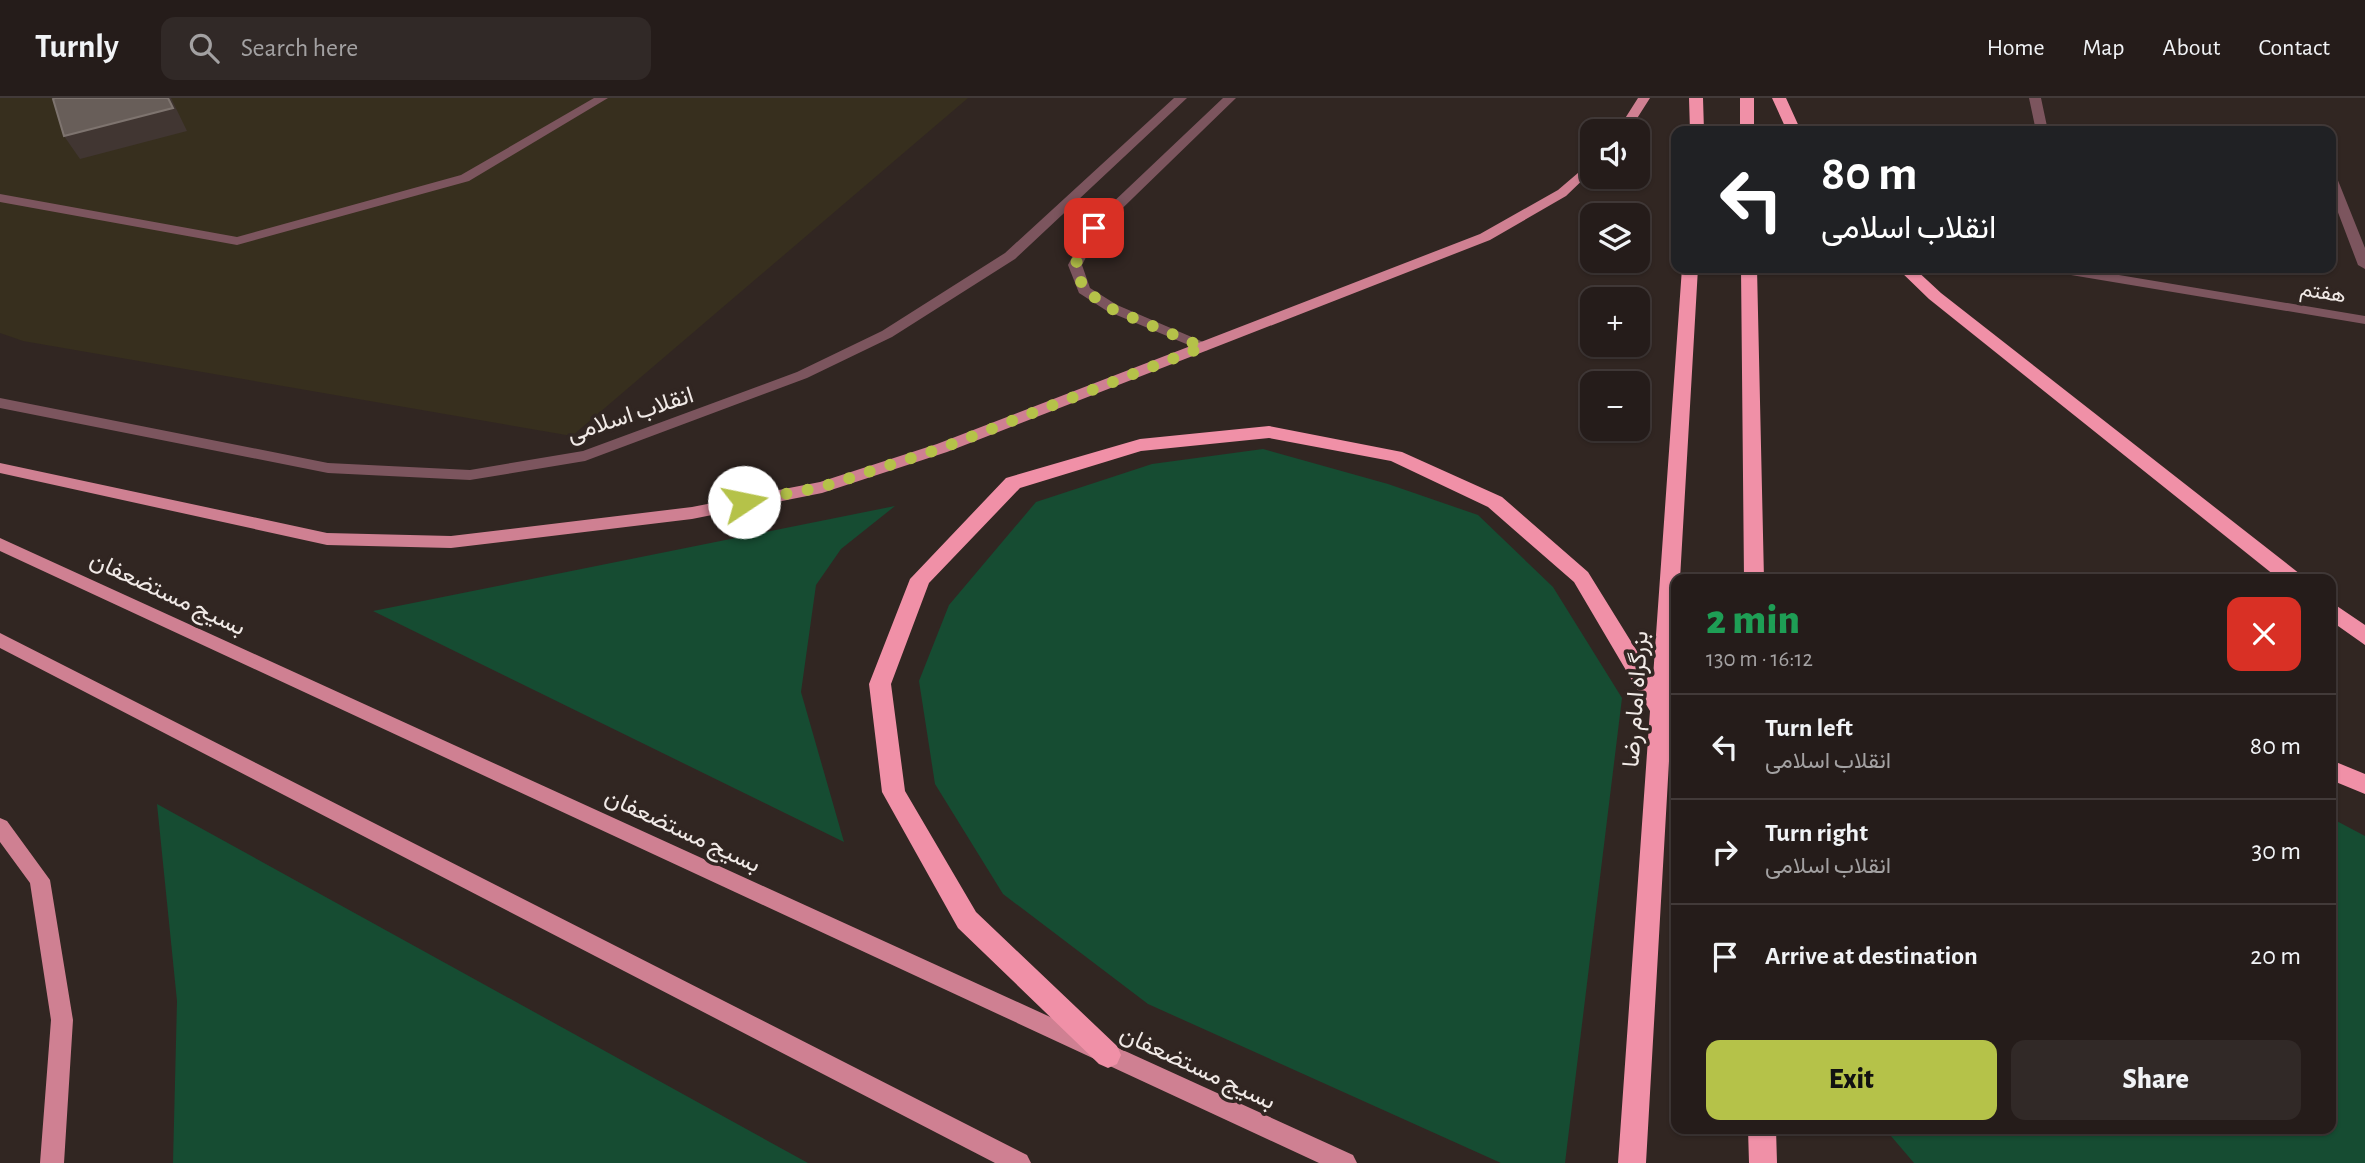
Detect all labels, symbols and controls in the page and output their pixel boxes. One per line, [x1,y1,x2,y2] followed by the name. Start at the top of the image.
[161,17,651,80] search box
[185,29,223,67] icon: search
[35,31,119,64] text: Turnly
[241,35,358,61] text: Search here
[1987,36,2045,60] text: Home
[2083,36,2125,60] text: Map
[2163,36,2220,60] text: About
[2258,36,2330,60] text: Contact
[1580,119,1650,441] map controls
[1580,119,1650,189] button: sound
[1821,150,1918,199] text: 80 m
[1706,154,1797,245] icon: left
[1064,198,1124,258] pin
[1580,203,1650,273] button: layers
[1075,209,1113,247] icon: arrive
[1821,212,1996,244] text: انقلاب اسلامی
[2298,279,2347,309] street label: هفتم
[1580,287,1650,357] button: +
[1580,371,1650,441] button: −
[564,383,697,448] street label: انقلاب اسلامی
[707,465,781,539] position arrow
[85,547,249,644] street label: بسیج مستضعفان
[2227,597,2301,671] button: close
[1706,599,1800,641] text: 2 min
[1618,630,1656,768] street label: بزرگراه امام رضا
[1706,648,1813,671] text: 130 m · 16:12
[1765,715,1853,741] text: Turn left
[1706,728,1744,766] icon: left
[2250,733,2301,759] text: 80 m
[1765,750,1891,773] text: انقلاب اسلامی
[600,784,764,881] street label: بسیج مستضعفان
[1765,820,1868,846] text: Turn right
[1706,833,1744,871] icon: right
[2251,838,2301,864] text: 30 m
[1765,855,1891,878] text: انقلاب اسلامی
[1706,938,1744,976] icon: arrive
[1765,943,1978,969] text: Arrive at destination
[2250,943,2301,969] text: 20 m
[1115,1021,1279,1118] street label: بسیج مستضعفان
[1706,1040,1997,1120] button: Exit
[2011,1040,2301,1120] button: Share

